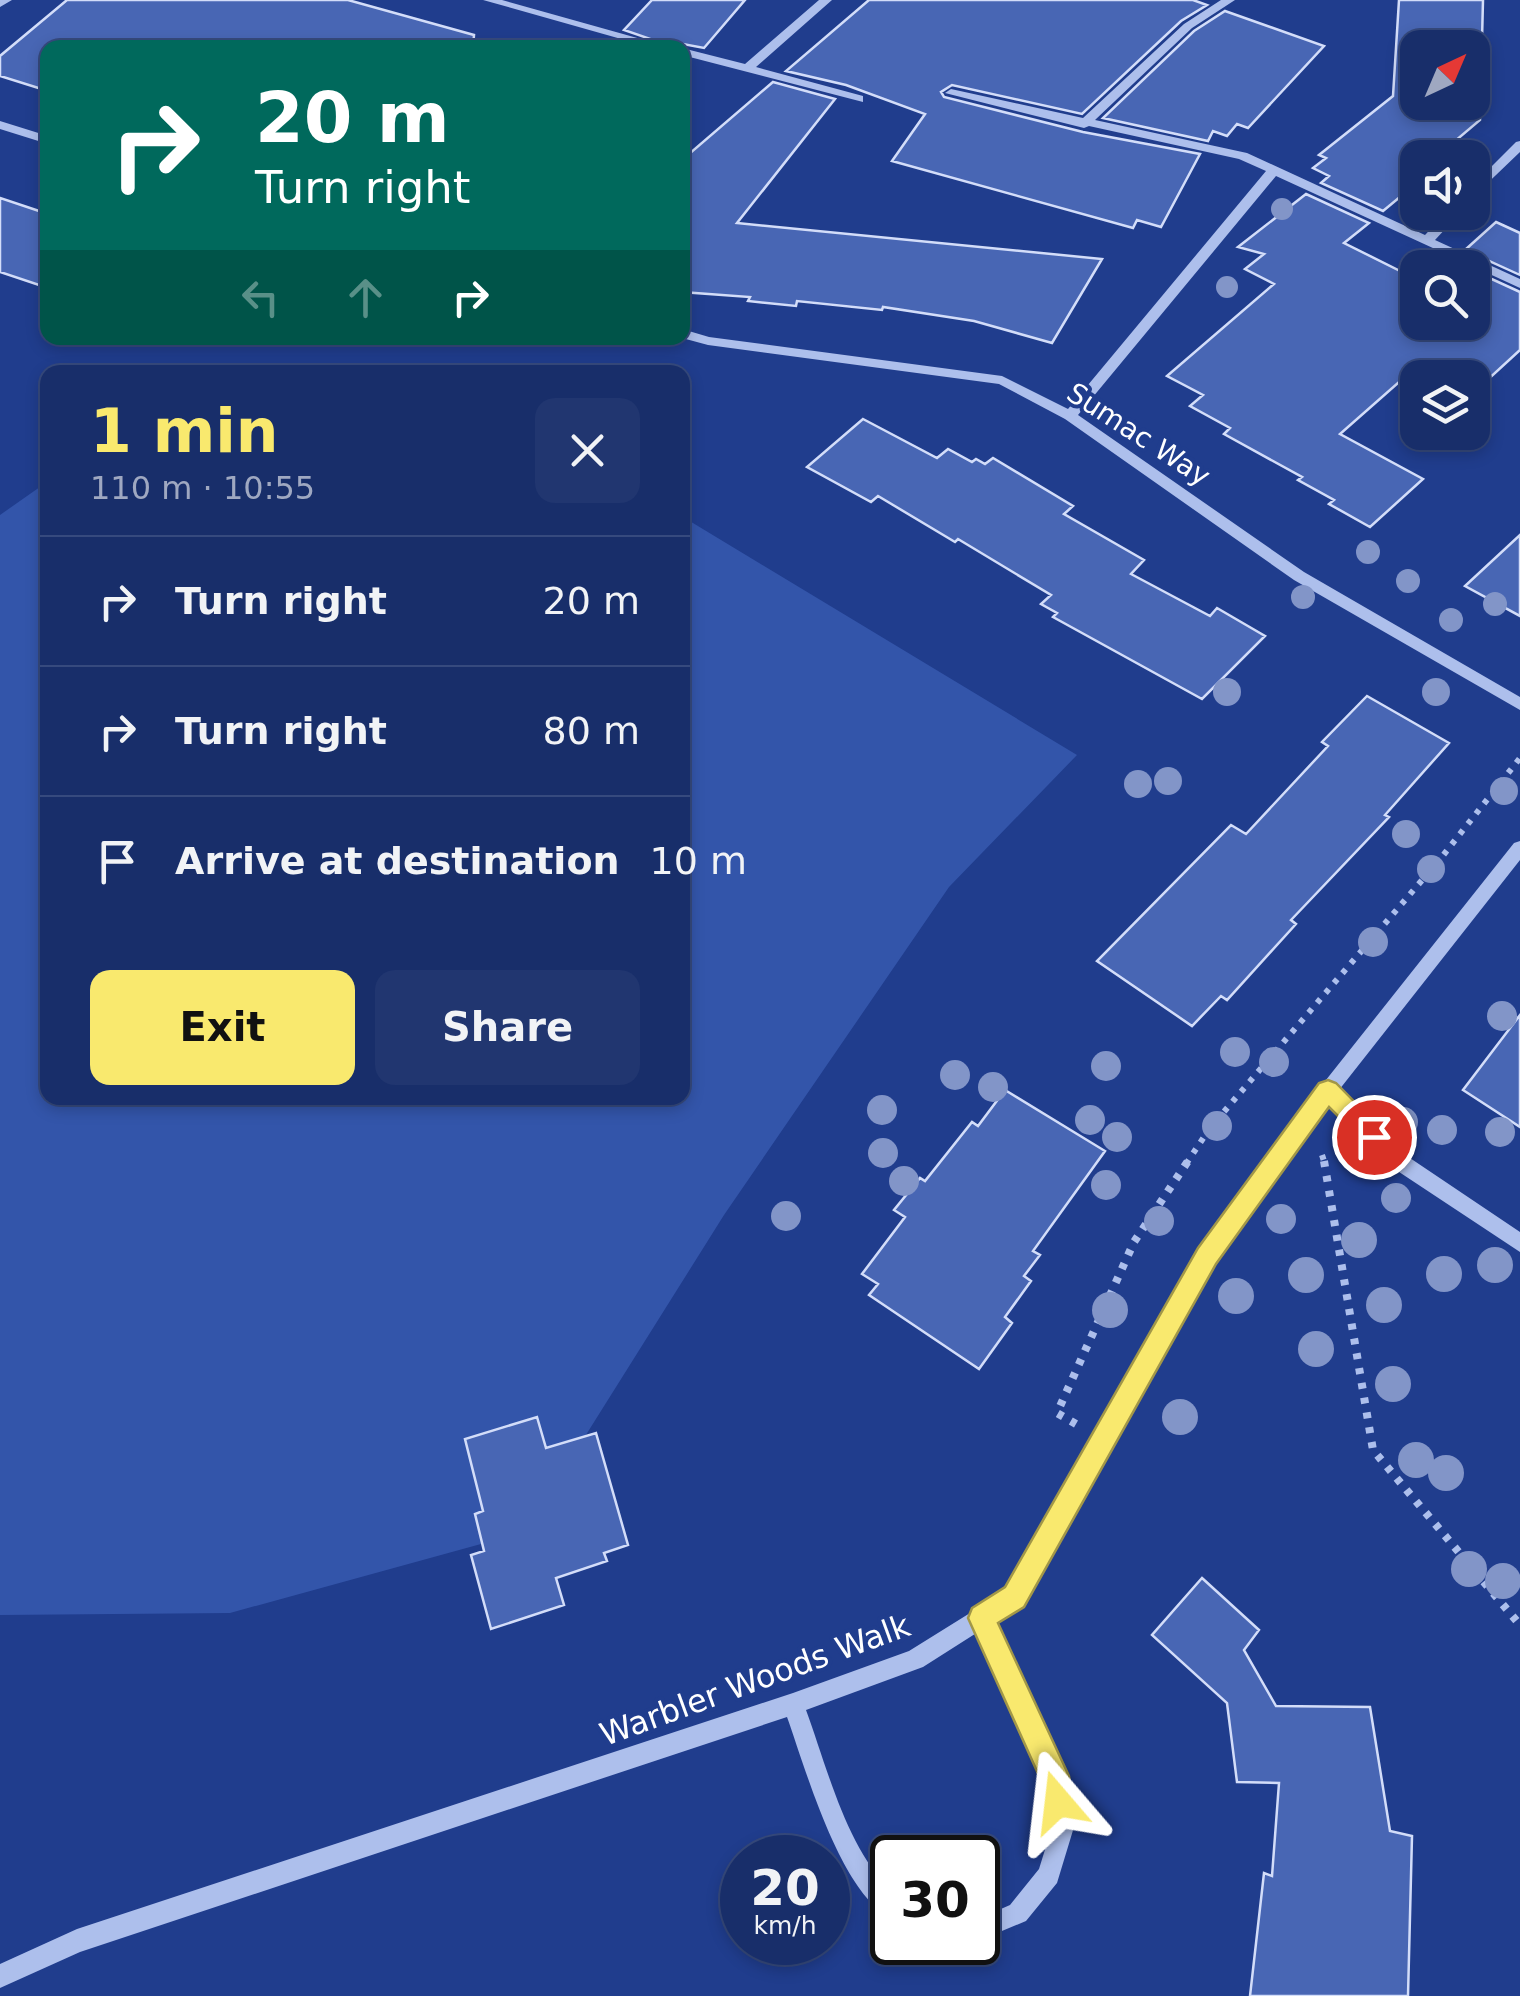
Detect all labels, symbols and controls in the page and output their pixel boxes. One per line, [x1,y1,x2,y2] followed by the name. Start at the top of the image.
[1400,30,1490,120] north arrow
[1400,30,1490,450] map controls
[255,77,450,159] text: 20 m
[90,80,220,210] icon: right
[1400,140,1490,230] button: sound
[255,161,470,214] text: Turn right
[1400,250,1490,340] button: search
[233,270,288,325] icon: left
[338,270,393,325] icon: ahead
[443,270,498,325] icon: right
[1400,360,1490,450] button: layers
[1061,376,1216,493] street label: Sumac Way
[90,396,278,466] text: 1 min
[535,398,640,503] button: close
[90,469,315,507] text: 110 m · 10:55
[90,574,145,629] icon: right
[175,579,387,623] text: Turn right
[543,579,640,623] text: 20 m
[90,704,145,759] icon: right
[175,709,387,753] text: Turn right
[543,709,640,753] text: 80 m
[90,834,145,889] icon: arrive
[175,839,620,883] text: Arrive at destination
[650,839,747,883] text: 10 m
[90,970,355,1085] button: Exit
[375,970,640,1085] button: Share
[1332,1095,1417,1180] pin
[1347,1110,1402,1165] icon: arrive
[595,1606,916,1754] street label: Warbler Woods Walk
[1006,1750,1110,1854] position arrow
[870,1835,1000,1965] speed limit sign: 30
[750,1859,820,1917] text: 20
[753,1911,817,1940] text: km/h

